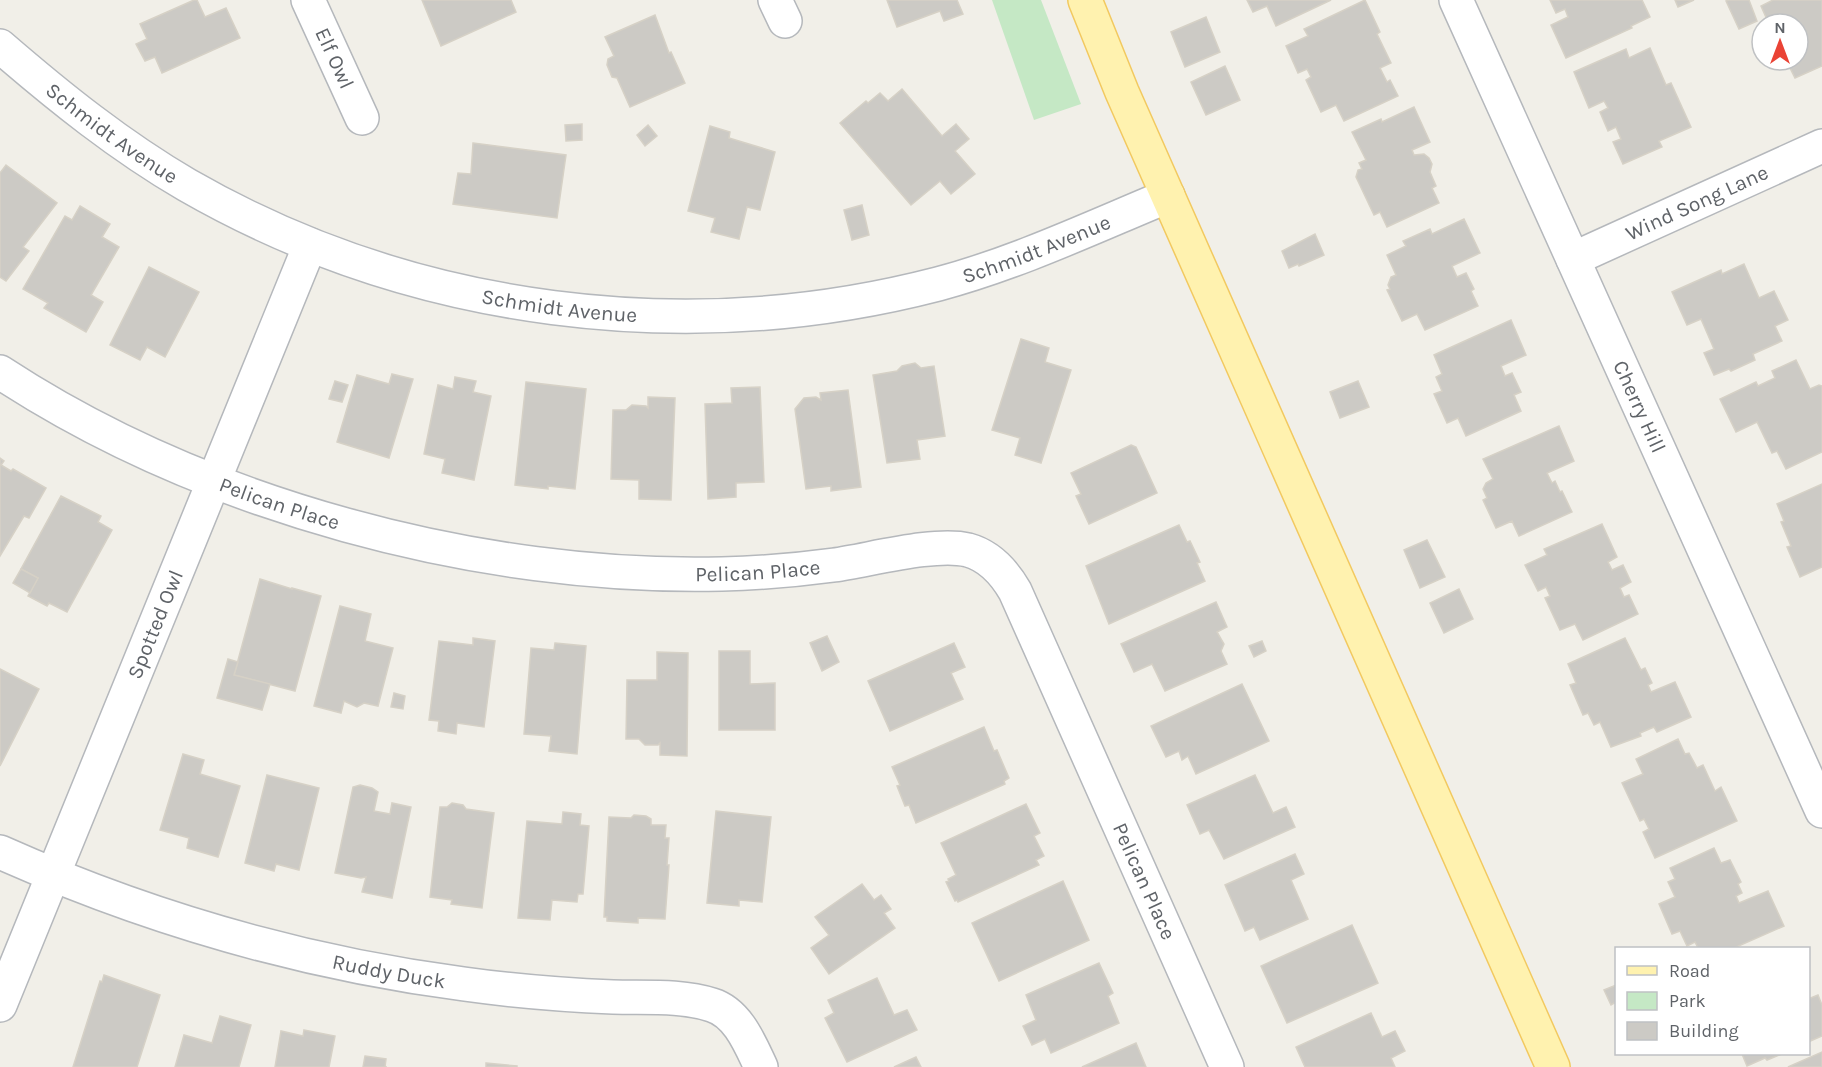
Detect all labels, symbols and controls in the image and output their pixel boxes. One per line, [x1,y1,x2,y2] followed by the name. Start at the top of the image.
[1750,12,1810,72] north arrow
[1774,18,1786,37] text: N
[310,24,359,93] street label: Elf Owl
[41,78,182,189] street label: Schmidt Avenue
[1622,160,1772,246] street label: Wind Song Lane
[959,210,1114,288] street label: Schmidt Avenue
[480,284,638,327] street label: Schmidt Avenue
[1608,357,1671,456] street label: Cherry Hill
[216,472,342,535] street label: Pelican Place
[695,555,822,586] street label: Pelican Place
[122,567,188,682] street label: Spotted Owl
[1108,819,1181,943] street label: Pelican Place
[1615,947,1810,1055] legend
[330,949,447,993] street label: Ruddy Duck
[1669,960,1710,982] text: Road
[1669,990,1706,1012] text: Park
[1669,1020,1739,1042] text: Building

